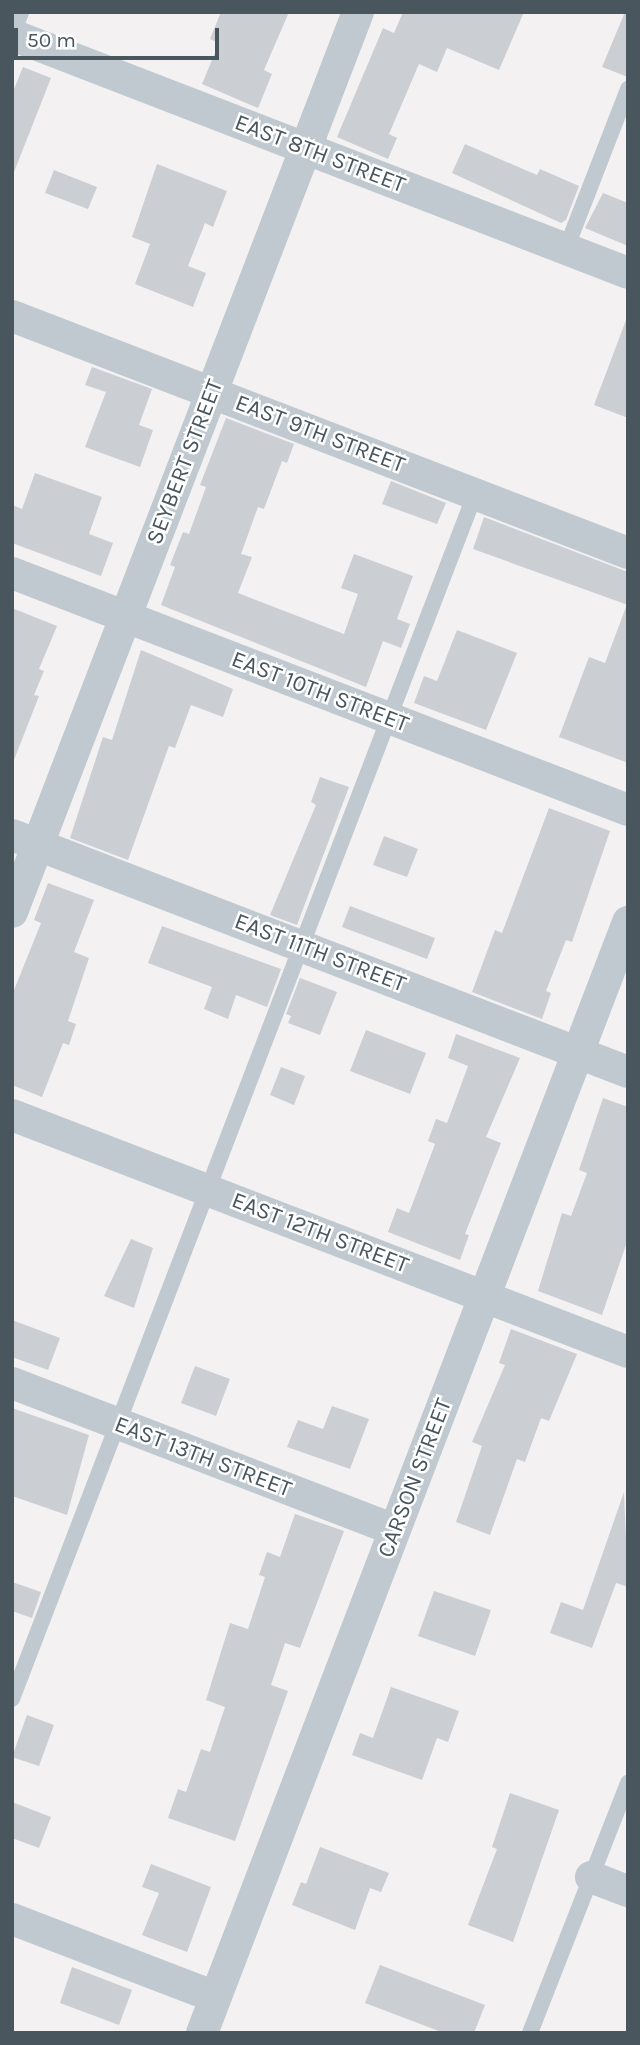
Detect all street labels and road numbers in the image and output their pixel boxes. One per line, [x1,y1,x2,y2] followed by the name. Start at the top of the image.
[231,109,409,199] street label: EAST 8TH STREET
[141,376,229,548] street label: SEYBERT STREET
[231,389,409,479] street label: EAST 9TH STREET
[228,646,412,738] street label: EAST 10TH STREET
[230,908,410,998] street label: EAST 11TH STREET
[228,1187,412,1279] street label: EAST 12TH STREET
[372,1395,458,1561] street label: CARSON STREET
[111,1411,295,1503] street label: EAST 13TH STREET

